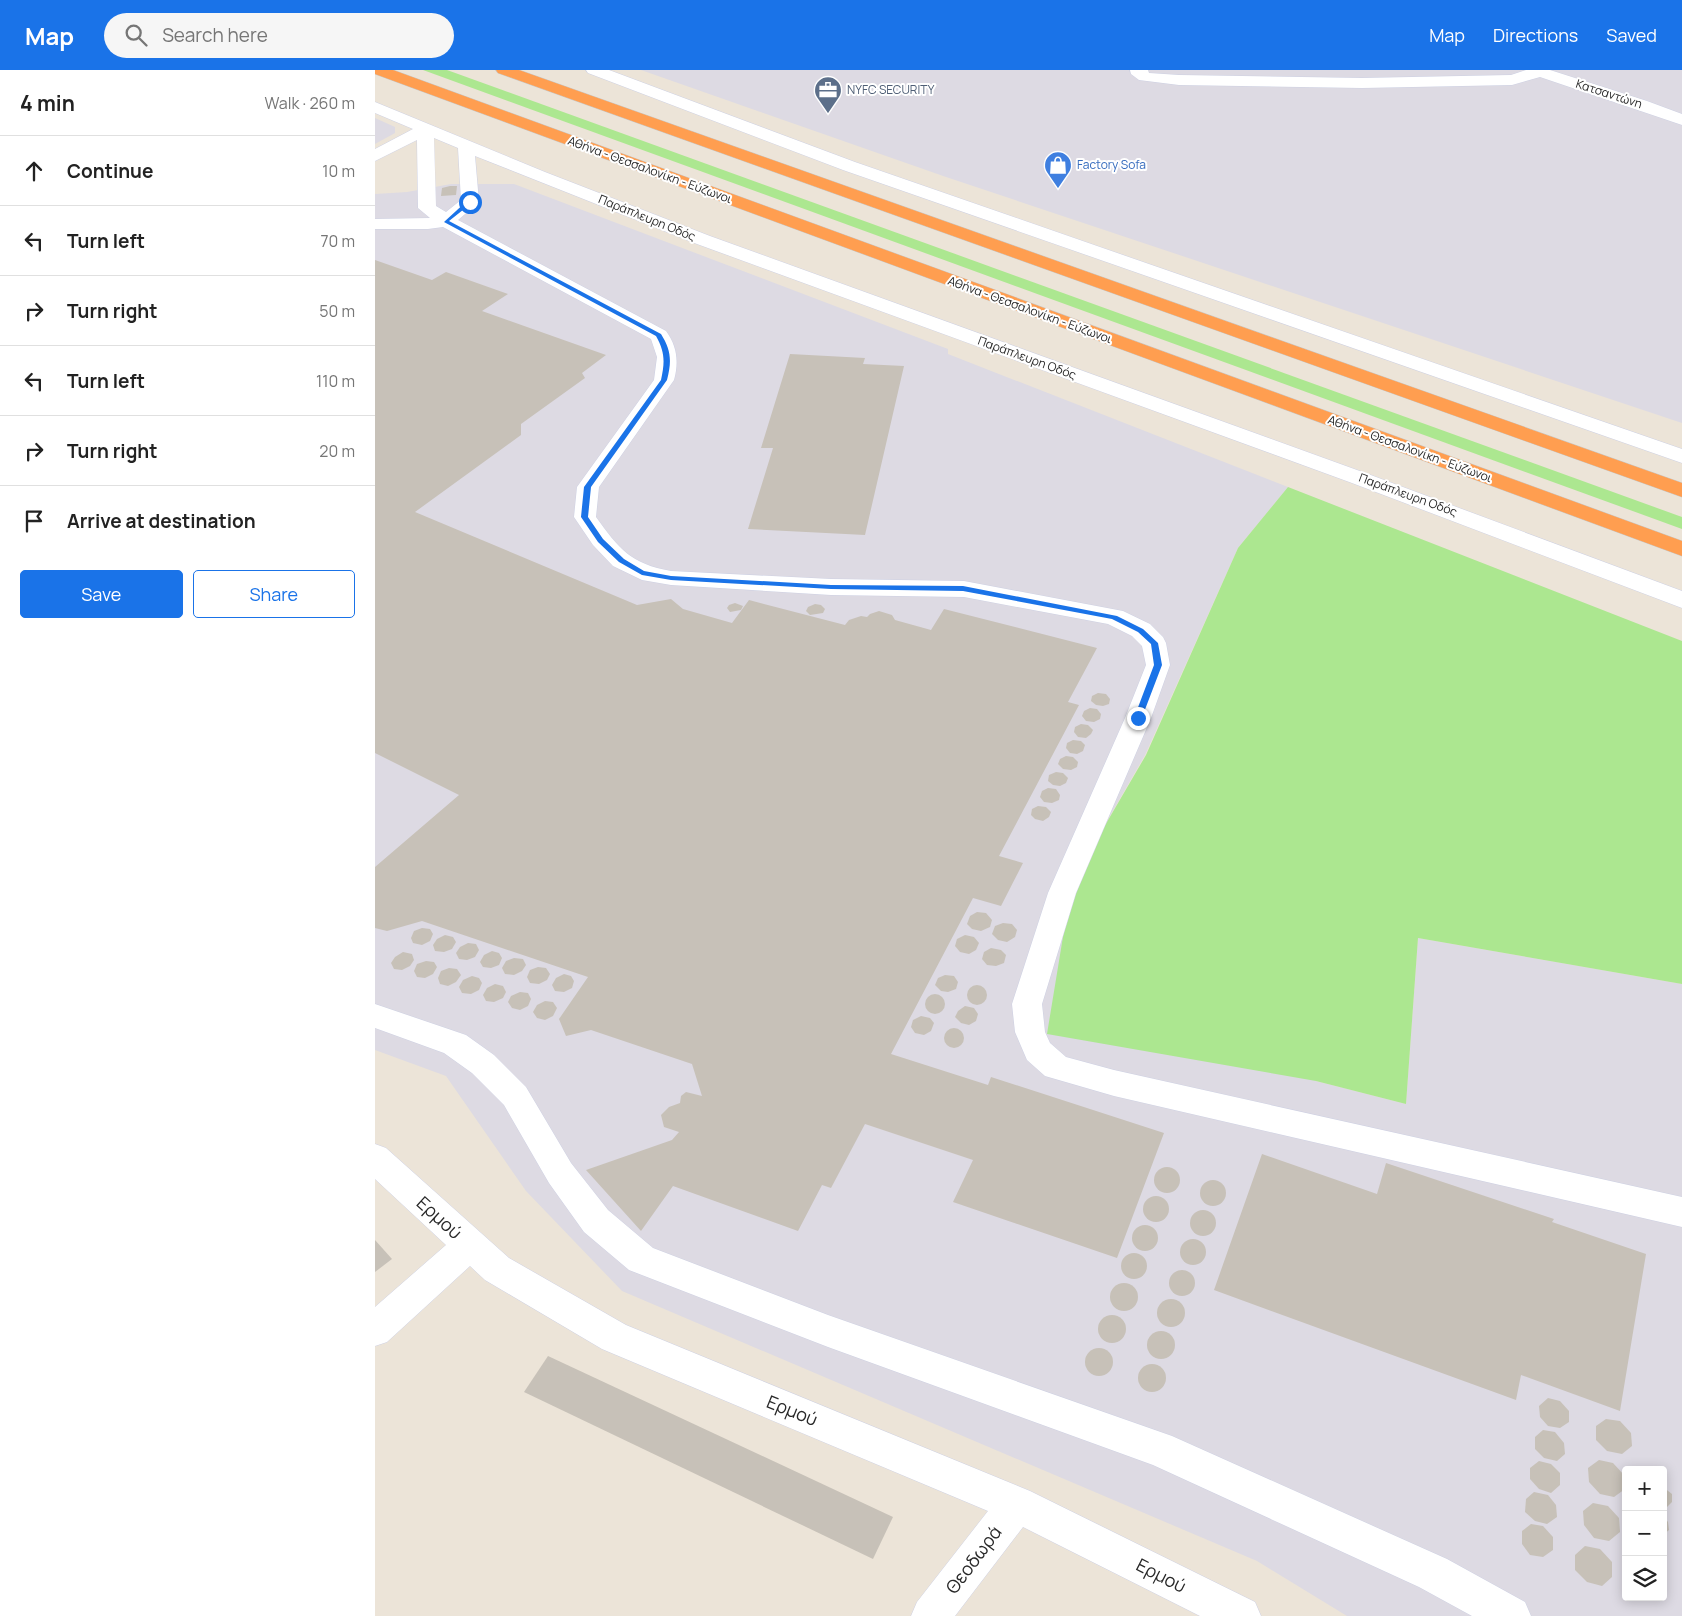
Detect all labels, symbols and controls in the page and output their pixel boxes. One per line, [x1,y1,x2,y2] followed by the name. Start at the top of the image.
[104,13,454,58] search box
[25,19,74,52] text: Map
[122,21,150,49] icon: search
[162,22,268,48] text: Search here
[1429,23,1465,47] text: Map
[1493,23,1578,47] text: Directions
[1606,23,1657,47] text: Saved
[813,75,843,114] office icon: NYFC SECURITY
[1574,75,1645,112] street label: Κατσαντώνη
[847,81,935,98] place label: NYFC SECURITY
[20,89,75,117] text: 4 min
[265,92,355,114] text: Walk · 260 m
[566,132,735,207] street label: Αθήνα - Θεσσαλονίκη - Εύζωνοι
[1043,150,1073,189] shop icon: Factory Sofa
[1077,156,1146,173] place label: Factory Sofa
[20,157,48,185] icon: ahead
[67,158,153,184] text: Continue
[322,160,355,182] text: 10 m
[596,190,699,245] street label: Παράπλευρη Οδός
[459,191,482,214] route start
[20,227,48,255] icon: left
[67,228,145,254] text: Turn left
[320,230,355,252] text: 70 m
[946,272,1115,347] street label: Αθήνα - Θεσσαλονίκη - Εύζωνοι
[20,297,48,325] icon: right
[67,298,157,324] text: Turn right
[319,300,355,322] text: 50 m
[976,332,1079,383] street label: Παράπλευρη Οδός
[20,367,48,395] icon: left
[67,368,145,394] text: Turn left
[316,370,355,392] text: 110 m
[1326,411,1495,486] street label: Αθήνα - Θεσσαλονίκη - Εύζωνοι
[20,437,48,465] icon: right
[67,438,157,464] text: Turn right
[319,440,355,462] text: 20 m
[1357,469,1460,520] street label: Παράπλευρη Οδός
[20,507,48,535] icon: arrive
[67,508,256,534] text: Arrive at destination
[20,570,183,618] button: Save
[193,570,355,618] button: Share
[1127,707,1150,730] route end
[412,1191,467,1244] street label: Ερμού
[763,1389,821,1431] street label: Ερμού
[1622,1466,1667,1601] map controls
[1622,1466,1667,1511] button: +
[1622,1511,1667,1556] button: −
[940,1521,1007,1598] street label: Θεοδωρά
[1132,1552,1191,1598] street label: Ερμού
[1622,1556,1667,1601] button: layers

